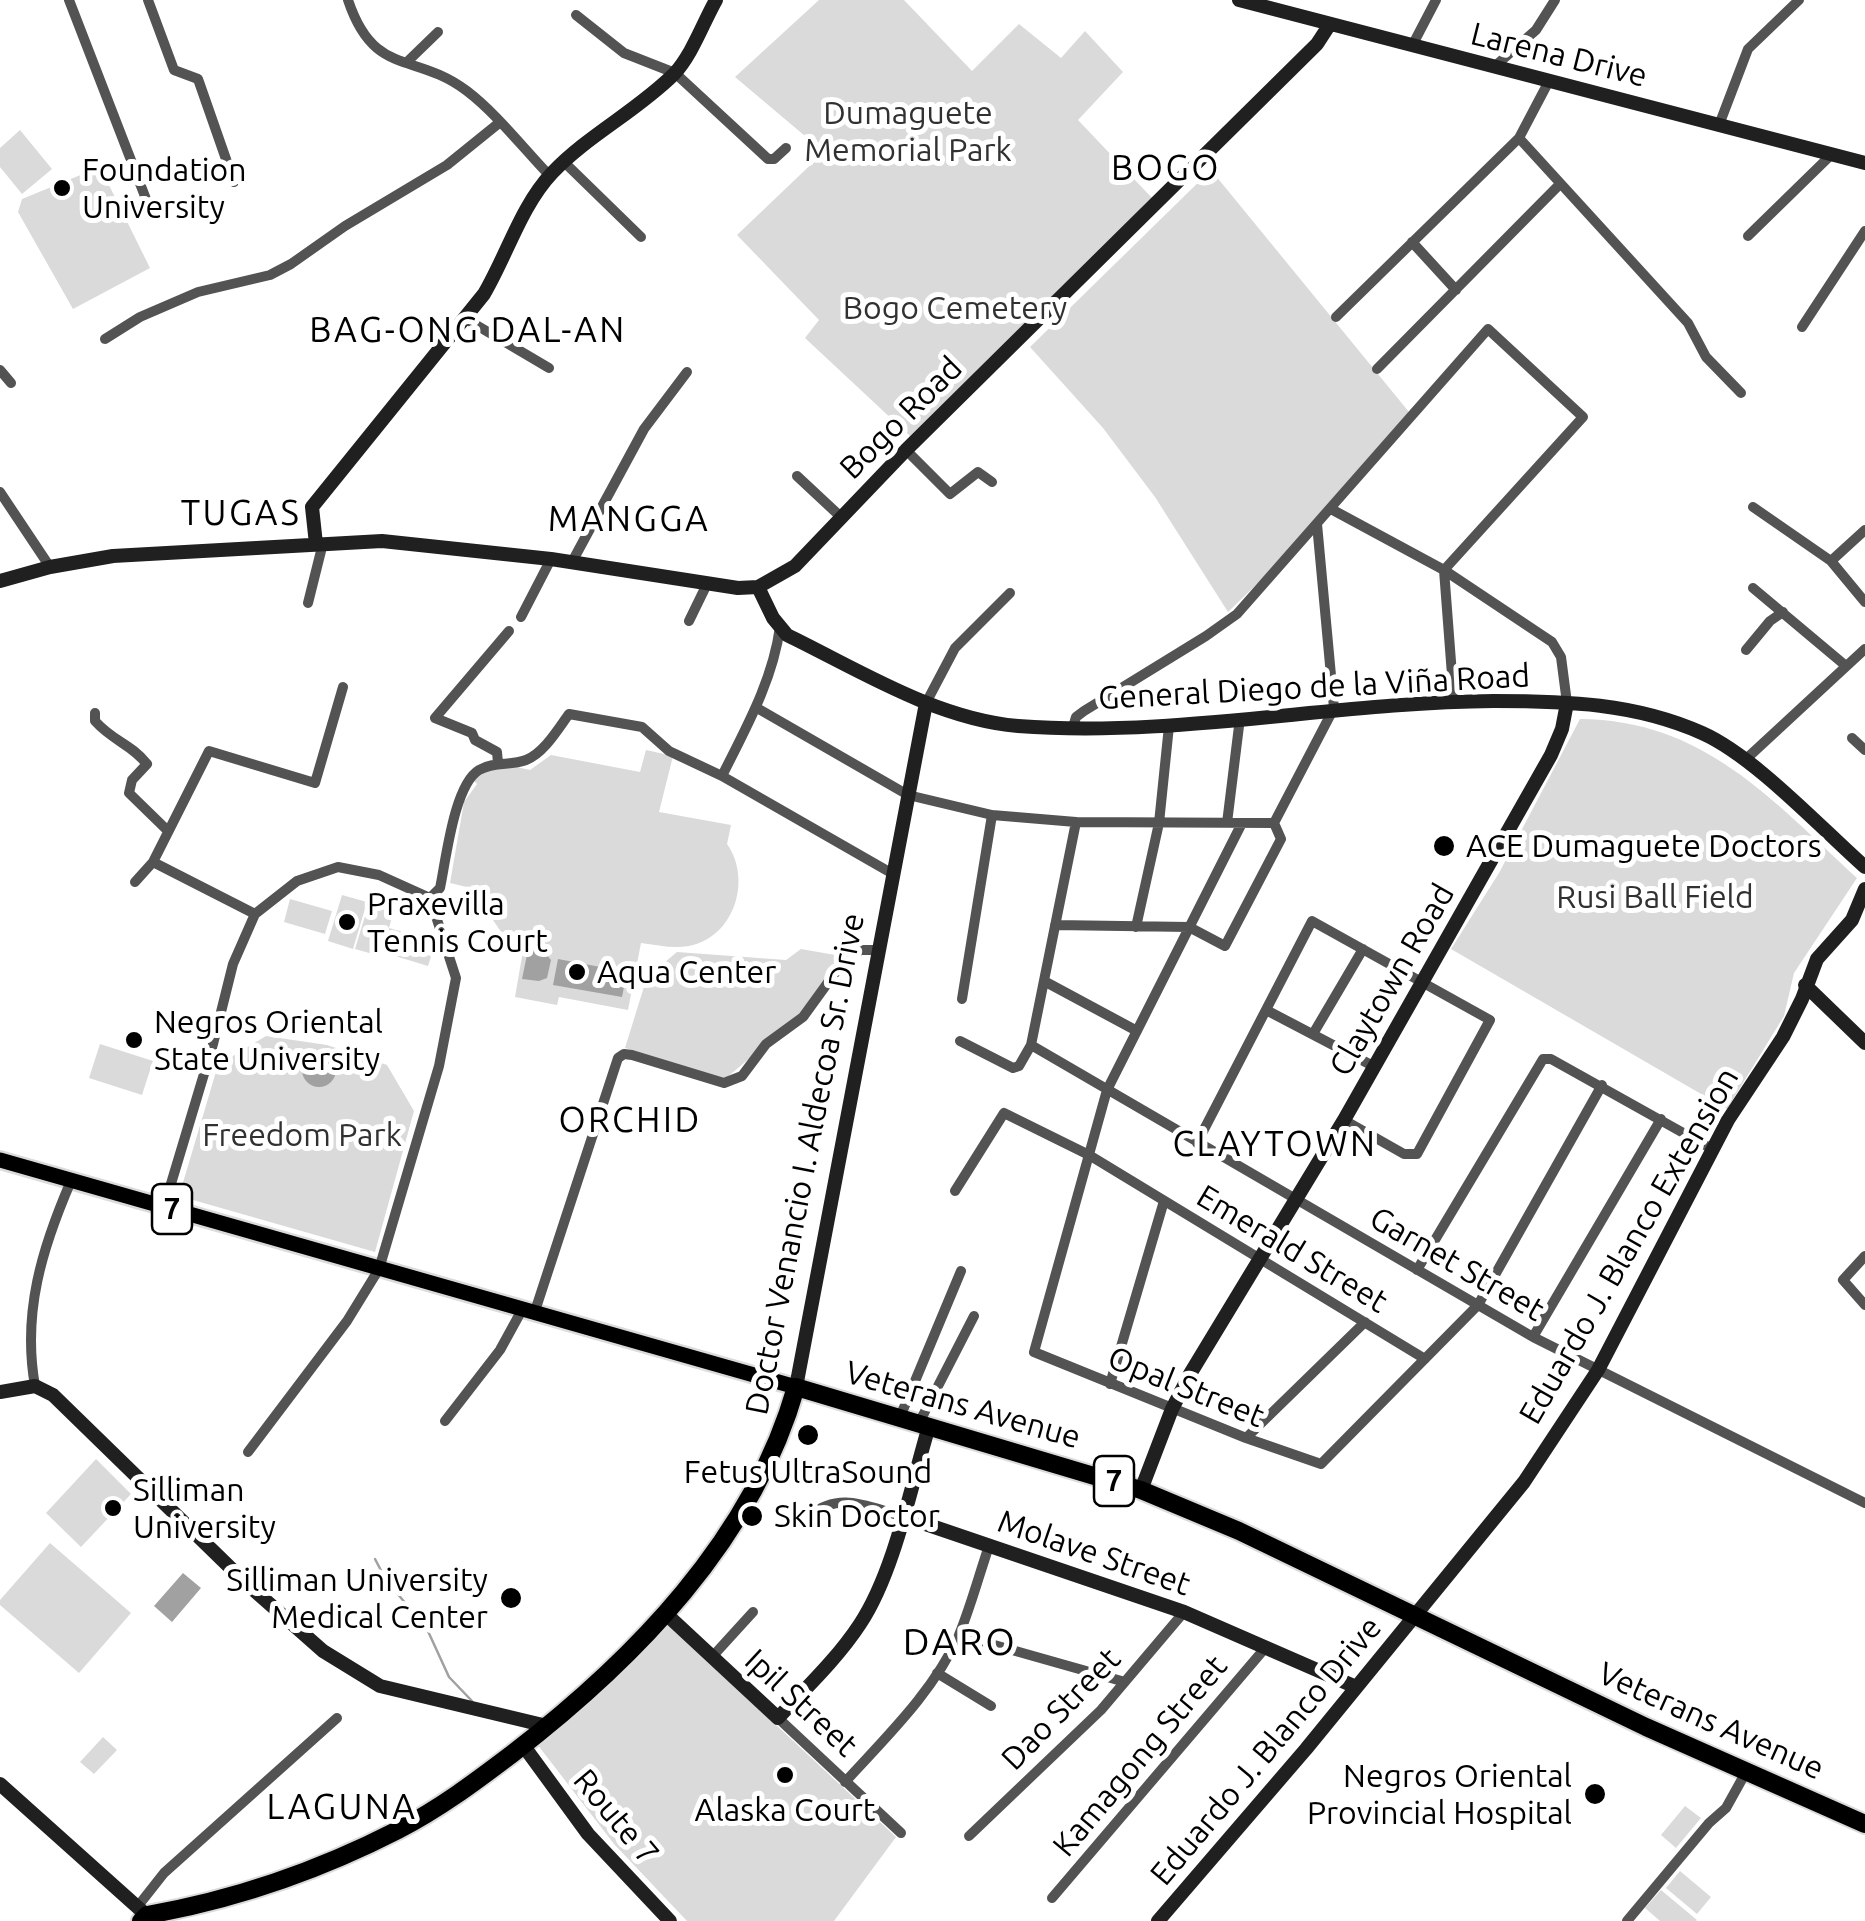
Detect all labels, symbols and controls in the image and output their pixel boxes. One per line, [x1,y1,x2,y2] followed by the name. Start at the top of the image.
[1467,15,1651,95] street label: Larena Drive
[804,94,1012,169] park label: Dumaguete Memorial Park
[1111,147,1221,189] district label: BOGO
[82,151,247,226] place label: Foundation University
[51,177,73,199] marker: Foundation University
[843,289,1067,327] park label: Bogo Cemetery
[309,309,627,351] district label: BAG-ONG DAL-AN
[832,349,970,487] street label: Bogo Road
[181,492,301,534] district label: TUGAS
[548,498,710,540] district label: MANGGA
[1097,657,1531,717] street label: General Diego de la Viña Road
[1466,827,1822,865] place label: ACE Dumaguete Doctors
[1431,833,1457,859] marker: ACE Dumaguete Doctors
[1322,877,1462,1083] street label: Claytown Road
[1556,878,1754,916] park label: Rusi Ball Field
[367,885,548,960] place label: Praxevilla Tennis Court
[738,910,872,1418] street label: Doctor Venancio I. Aldecoa Sr. Drive
[336,911,358,933] marker: Praxevilla Tennis Court
[597,953,776,991] place label: Aqua Center
[566,961,588,983] marker: Aqua Center
[154,1003,383,1078] place label: Negros Oriental State University
[123,1029,145,1051] marker: Negros Oriental State University
[1511,1061,1747,1431] street label: Eduardo J. Blanco Extension
[558,1099,702,1141] district label: ORCHID
[202,1116,402,1154] park label: Freedom Park
[1172,1123,1378,1165] district label: CLAYTOWN
[1190,1177,1394,1321] street label: Emerald Street
[152,1184,192,1234] road number: 7
[1363,1199,1551,1329] street label: Garnet Street
[1102,1338,1270,1436] street label: Opal Street
[841,1353,1085,1457] street label: Veterans Avenue
[795,1422,821,1448] marker: Fetus UltraSound
[684,1453,932,1491] place label: Fetus UltraSound
[1094,1456,1134,1506] road number: 7
[133,1471,276,1546] place label: Silliman University
[102,1497,124,1519] marker: Silliman University
[774,1497,940,1535] place label: Skin Doctor
[993,1502,1195,1604] street label: Molave Street
[739,1503,765,1529] marker: Skin Doctor
[226,1561,488,1636] place label: Silliman University Medical Center
[498,1585,524,1611] marker: Silliman University Medical Center
[1142,1609,1390,1893] street label: Eduardo J. Blanco Drive
[903,1619,1017,1665] district label: DARO
[994,1640,1128,1778] street label: Dao Street
[737,1641,865,1765] street label: Ipil Street
[1045,1648,1235,1864] street label: Kamagong Street
[1592,1654,1830,1788] street label: Veterans Avenue
[1307,1757,1572,1832] place label: Negros Oriental Provincial Hospital
[565,1762,667,1872] street label: Route 7
[774,1764,796,1786] marker: Alaska Court
[1582,1781,1608,1807] marker: Negros Oriental Provincial Hospital
[266,1786,418,1828] district label: LAGUNA
[695,1791,875,1829] place label: Alaska Court

